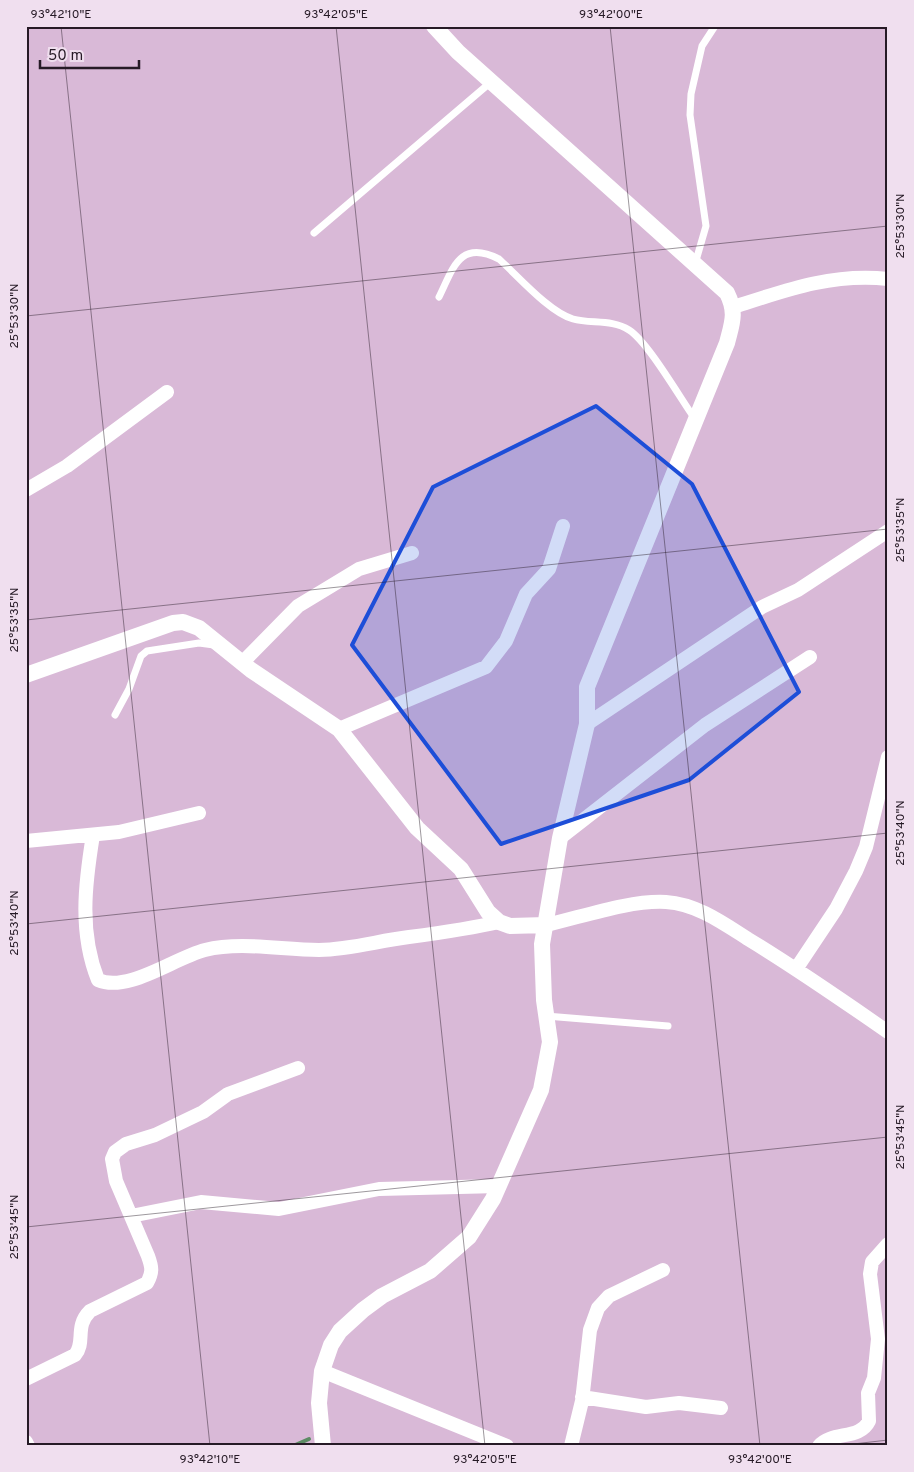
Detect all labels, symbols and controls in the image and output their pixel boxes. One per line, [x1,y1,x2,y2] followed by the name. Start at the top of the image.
[31,7,91,23] text: 93°42'10"E
[304,7,368,23] text: 93°42'05"E
[579,7,643,23] text: 93°42'00"E
[40,38,139,70] scale bar
[48,47,83,66] text: 50 m
[893,193,909,259] text: 25°53'30"N
[7,283,23,349] text: 25°53'30"N
[893,498,909,562] text: 25°53'35"N
[7,588,23,652] text: 25°53'35"N
[893,800,909,866] text: 25°53'40"N
[7,890,23,956] text: 25°53'40"N
[893,1104,909,1170] text: 25°53'45"N
[7,1194,23,1260] text: 25°53'45"N
[180,1452,240,1468] text: 93°42'10"E
[453,1452,517,1468] text: 93°42'05"E
[728,1452,792,1468] text: 93°42'00"E

